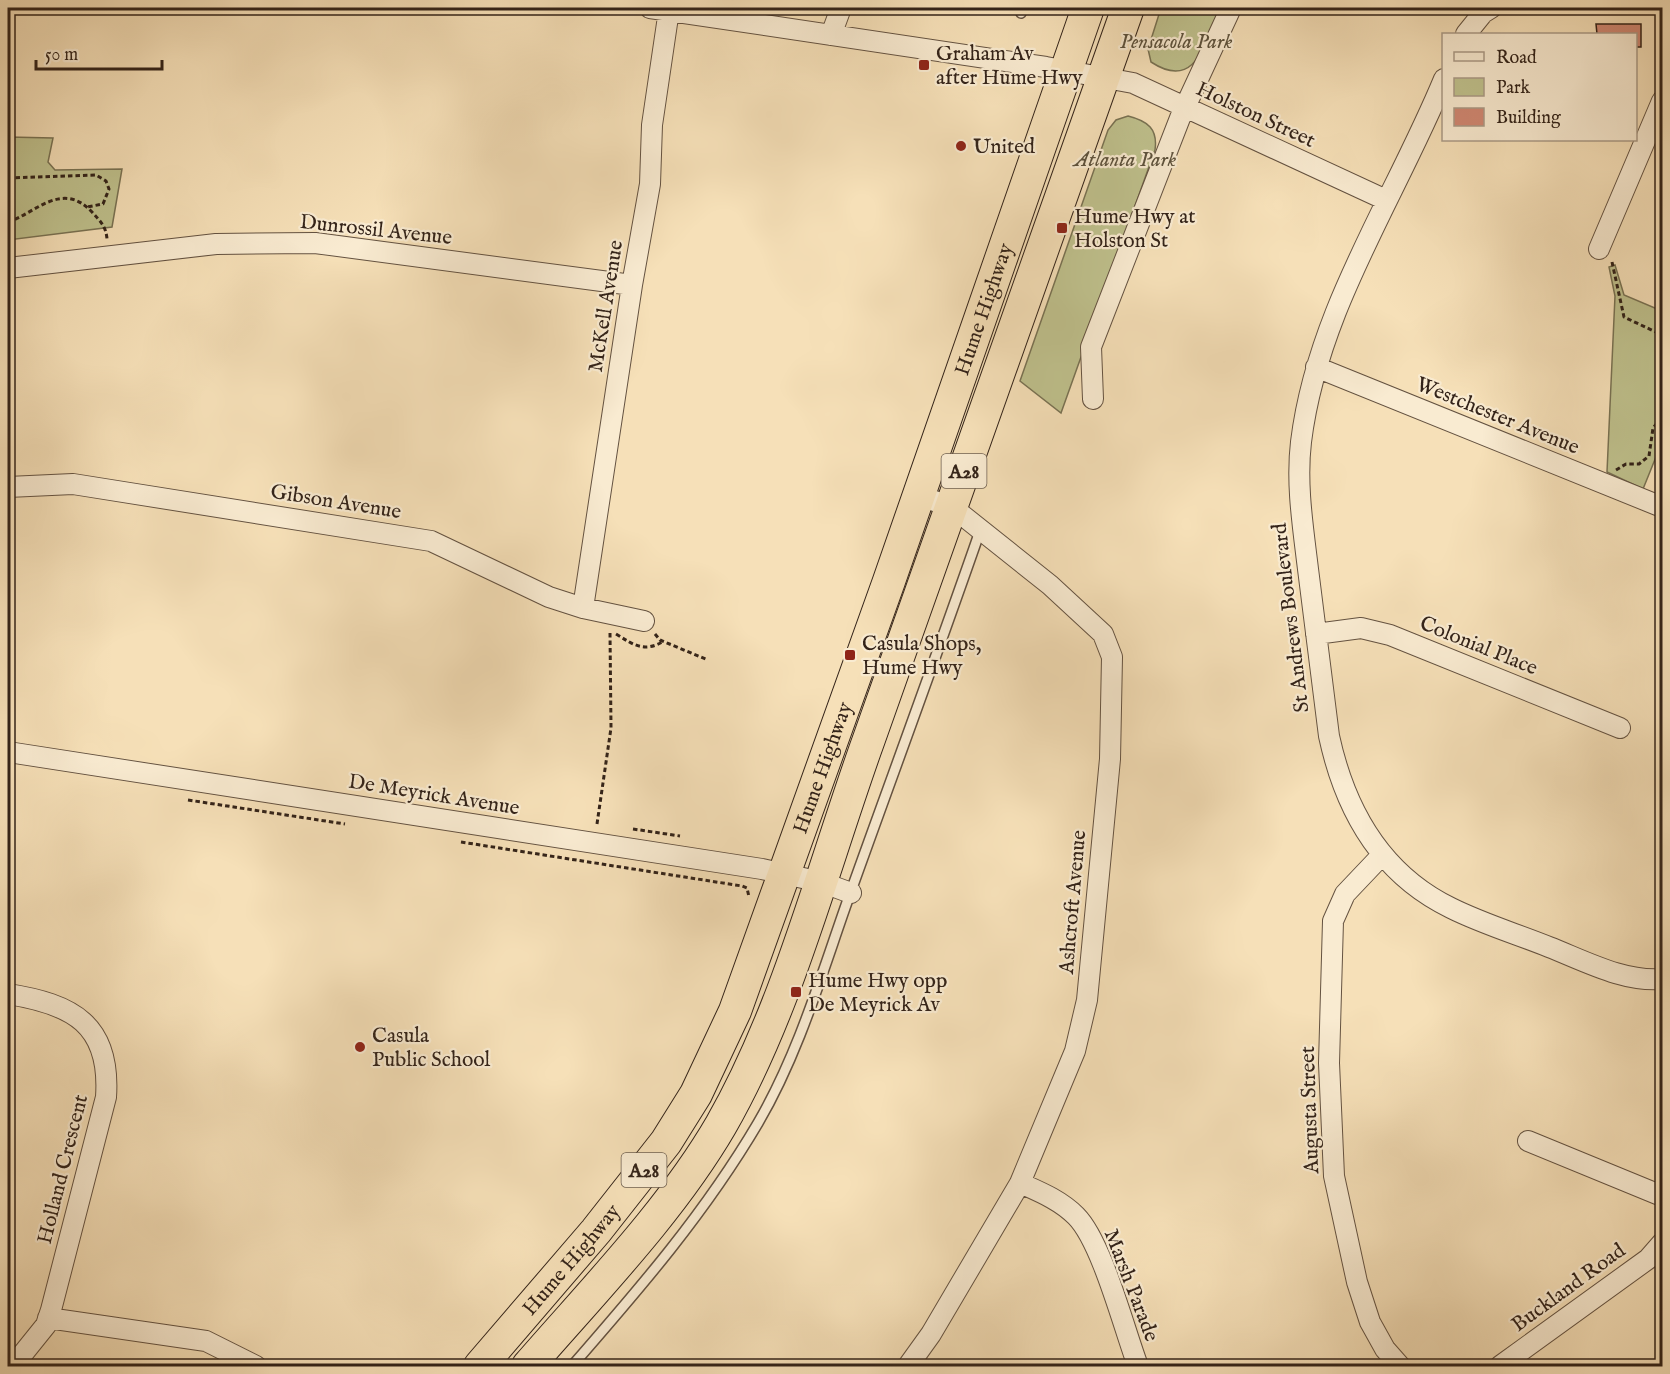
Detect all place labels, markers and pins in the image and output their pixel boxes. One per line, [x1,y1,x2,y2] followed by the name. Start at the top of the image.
[936,41,1083,92] place label: Graham Av after Hume Hwy
[917,58,931,72] marker: Graham Av after Hume Hwy
[973,134,1036,161] place label: United
[954,139,968,153] marker: United
[1074,204,1196,255] place label: Hume Hwy at Holston St
[1055,221,1069,235] marker: Hume Hwy at Holston St
[862,631,981,682] place label: Casula Shops, Hume Hwy
[843,648,857,662] marker: Casula Shops, Hume Hwy
[808,968,947,1019] place label: Hume Hwy opp De Meyrick Av
[789,985,803,999] marker: Hume Hwy opp De Meyrick Av
[372,1023,490,1074] place label: Casula Public School
[353,1040,367,1054] marker: Casula Public School

